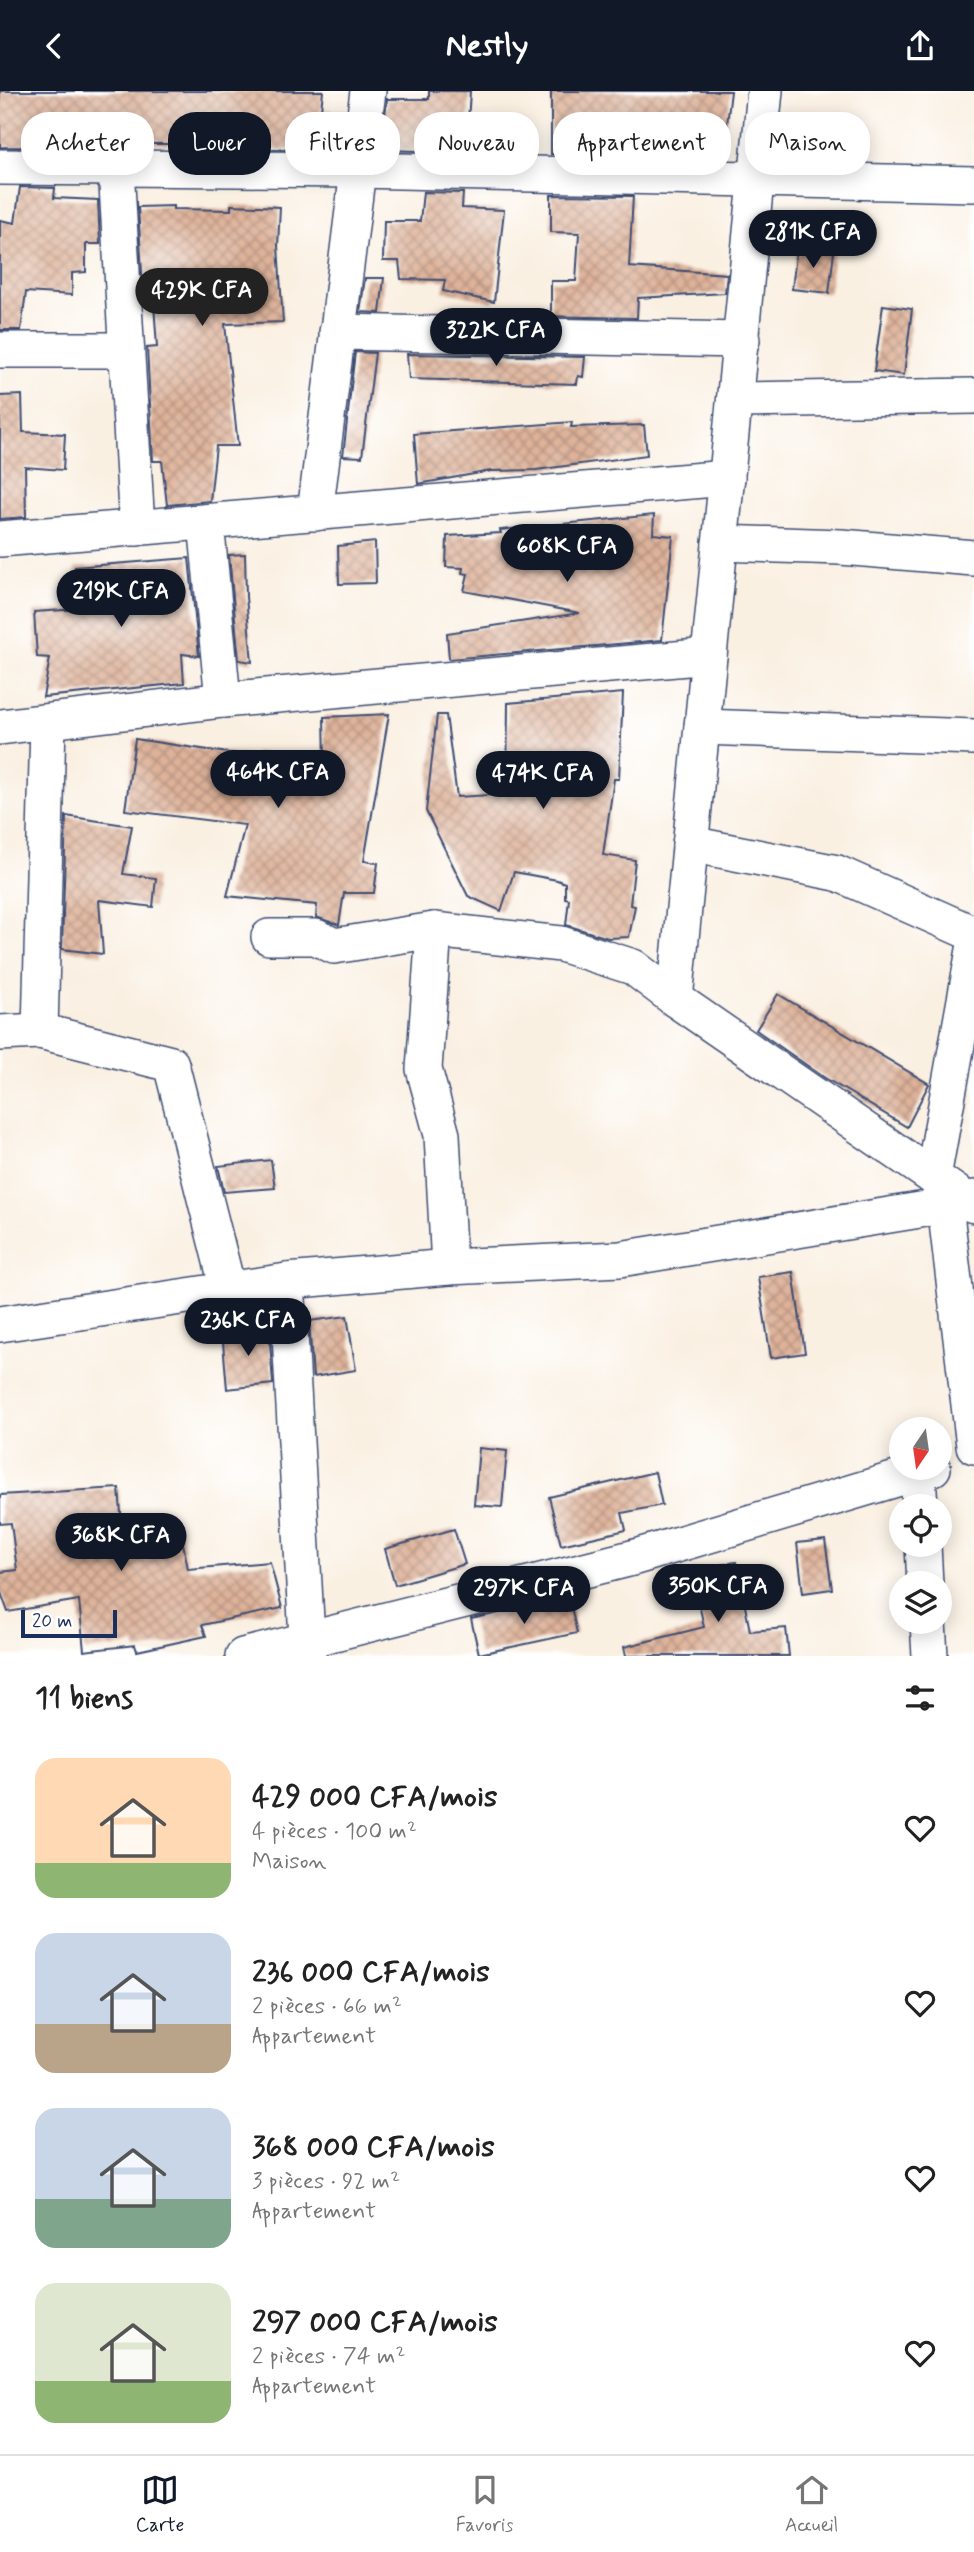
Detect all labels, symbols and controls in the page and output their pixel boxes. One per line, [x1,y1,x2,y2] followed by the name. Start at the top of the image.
[446,25,528,67] text: Nestly
[35,27,73,65] icon: back
[901,27,939,65] icon: share
[21,112,154,175] chip: Acheter
[168,112,271,175] chip: Louer
[285,112,400,175] chip: Filtres
[414,112,539,175] chip: Nouveau
[553,112,731,175] chip: Appartement
[745,112,870,175] chip: Maison
[741,211,885,270] pin: 281K CFA
[765,218,861,248] text: 281K CFA
[130,268,274,328] pin: 429K CFA
[151,276,253,306] text: 429K CFA
[424,309,568,368] pin: 322K CFA
[446,316,546,346] text: 322K CFA
[495,525,639,584] pin: 608K CFA
[517,532,617,562] text: 608K CFA
[49,569,193,629] pin: 219K CFA
[73,577,169,607] text: 219K CFA
[206,751,350,810] pin: 464K CFA
[471,751,615,811] pin: 474K CFA
[226,758,330,788] text: 464K CFA
[492,759,594,789] text: 474K CFA
[176,1299,320,1358] pin: 236K CFA
[200,1306,296,1336] text: 236K CFA
[889,1417,952,1481] north arrow
[889,1417,952,1634] map controls
[889,1494,952,1557] button: locate
[49,1513,193,1573] pin: 368K CFA
[71,1521,171,1551] text: 368K CFA
[646,1565,790,1624] pin: 350K CFA
[452,1567,596,1626] pin: 297K CFA
[889,1571,952,1634] button: layers
[668,1572,768,1602] text: 350K CFA
[473,1574,575,1604] text: 297K CFA
[21,1607,117,1639] scale bar
[32,1609,72,1634] text: 20 m
[35,1679,133,1718] text: 11 biens
[901,1679,939,1717] icon: filters
[252,1778,497,1817] text: 429 000 CFA/mois
[91,1786,175,1870] icon: home
[901,1809,939,1847] icon: heart
[252,1817,417,1847] text: 4 pièces · 100 m²
[252,1847,327,1877] text: Maison
[252,1953,490,1992] text: 236 000 CFA/mois
[91,1961,175,2045] icon: home
[901,1984,939,2022] icon: heart
[252,1992,402,2022] text: 2 pièces · 66 m²
[252,2022,376,2052] text: Appartement
[252,2128,495,2167] text: 368 000 CFA/mois
[91,2136,175,2220] icon: home
[901,2159,939,2197] icon: heart
[252,2167,400,2197] text: 3 pièces · 92 m²
[252,2197,376,2227] text: Appartement
[252,2303,498,2342] text: 297 000 CFA/mois
[91,2311,175,2395] icon: home
[901,2334,939,2372] icon: heart
[252,2342,405,2372] text: 2 pièces · 74 m²
[252,2372,376,2402] text: Appartement
[136,2471,184,2538] tab: Carte
[456,2471,513,2538] tab: Favoris
[785,2471,838,2538] tab: Accueil

